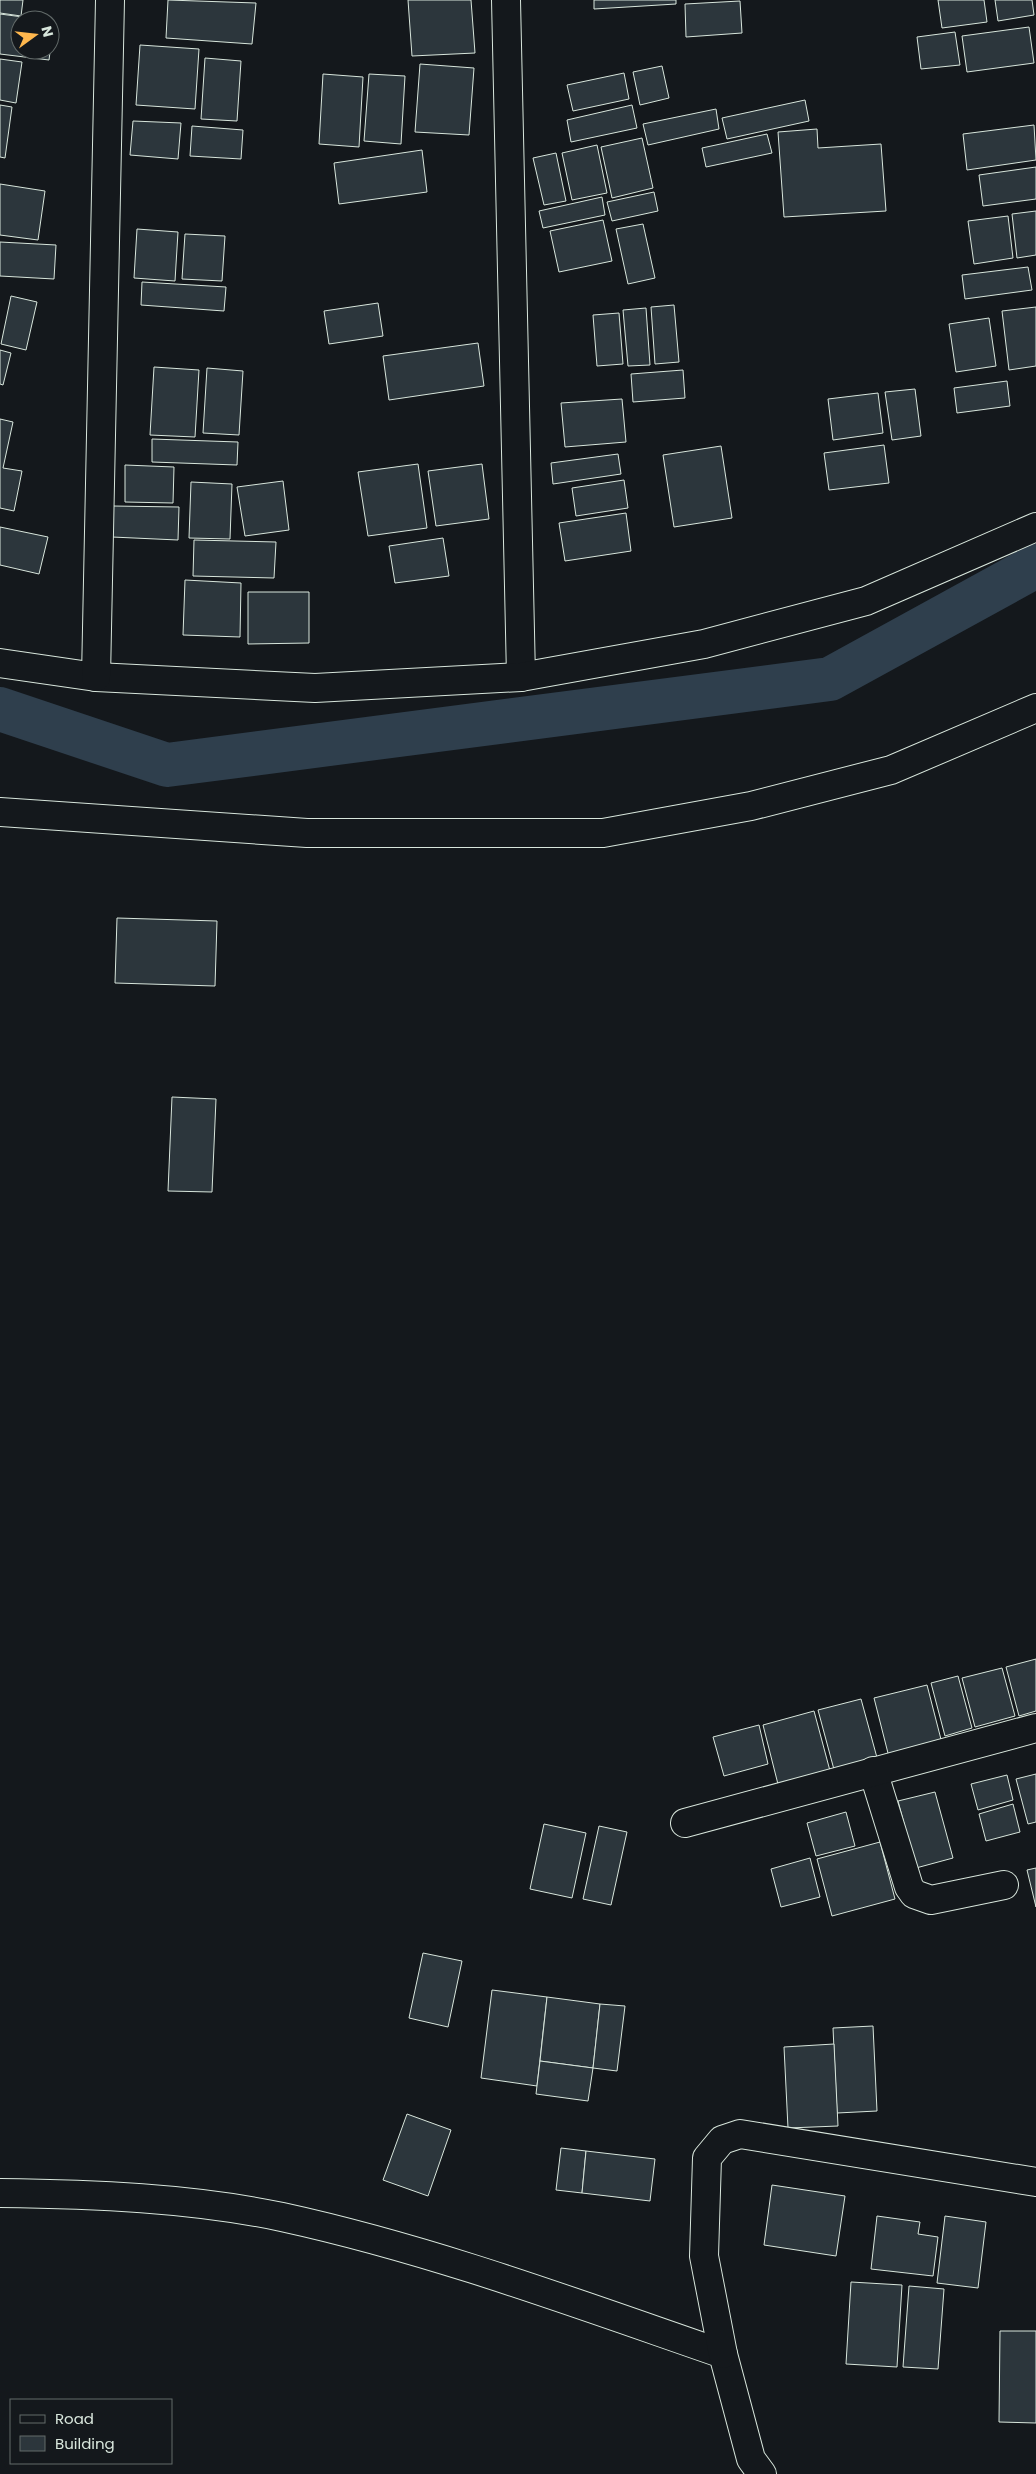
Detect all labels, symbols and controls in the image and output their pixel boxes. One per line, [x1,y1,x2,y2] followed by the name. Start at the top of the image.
[10,10,60,60] north arrow
[37,24,59,39] text: N
[10,2399,172,2464] legend
[55,2408,94,2429] text: Road
[55,2433,115,2454] text: Building

